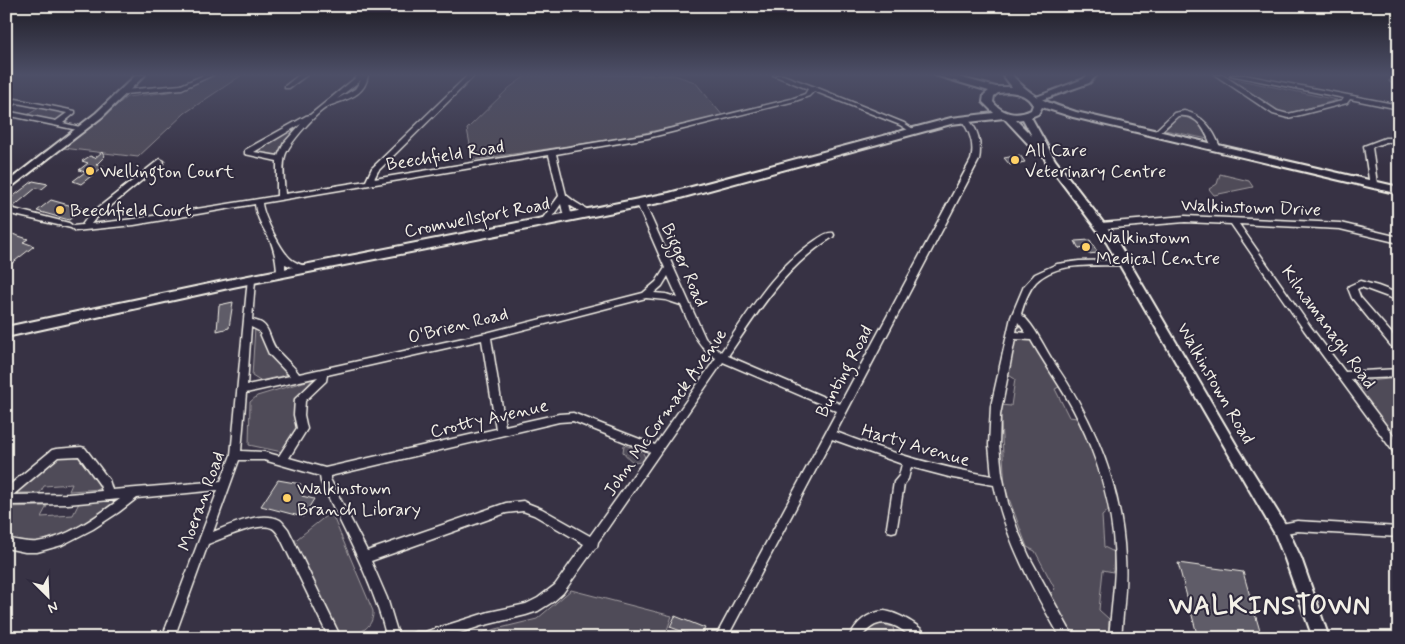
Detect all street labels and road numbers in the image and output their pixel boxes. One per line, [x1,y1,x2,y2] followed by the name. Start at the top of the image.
[384,135,506,177] street label: Beechfield Road
[402,192,552,246] street label: Cromwellsfort Road
[1180,194,1321,222] street label: Walkinstown Drive
[653,220,713,312] street label: Bigger Road
[1274,261,1381,395] street label: Kilnamanagh Road
[406,302,511,350] street label: O'Brien Road
[1171,318,1260,449] street label: Walkinstown Road
[811,321,881,423] street label: Bunting Road
[598,324,733,502] street label: John McCormack Avenue
[428,394,551,444] street label: Crotty Avenue
[859,419,973,473] street label: Harty Avenue
[173,448,231,554] street label: Moeran Road

